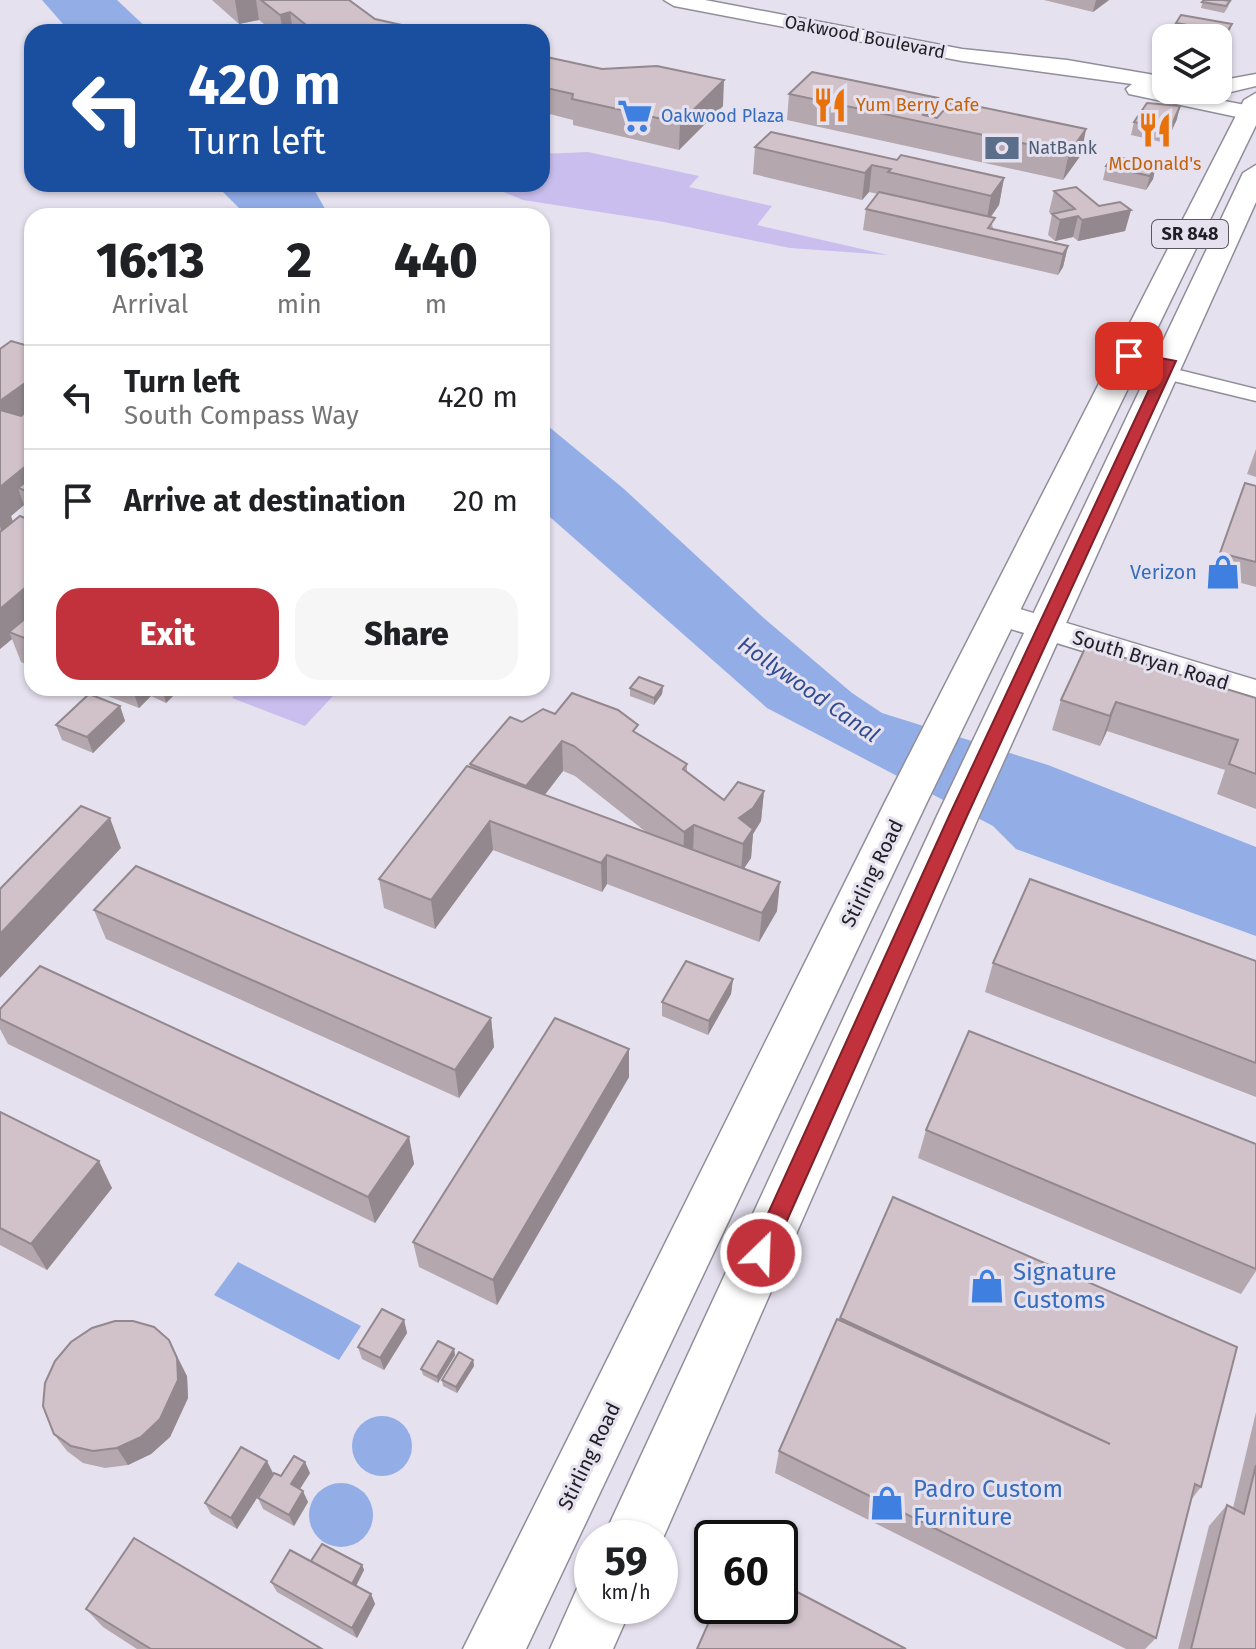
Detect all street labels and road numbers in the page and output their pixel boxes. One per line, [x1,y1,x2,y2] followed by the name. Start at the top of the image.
[783,11,947,63] street label: Oakwood Boulevard
[1152,220,1228,248] road number: SR 848
[1070,625,1232,695] street label: South Bryan Road
[836,815,908,931] street label: Stirling Road
[553,1398,625,1514] street label: Stirling Road

